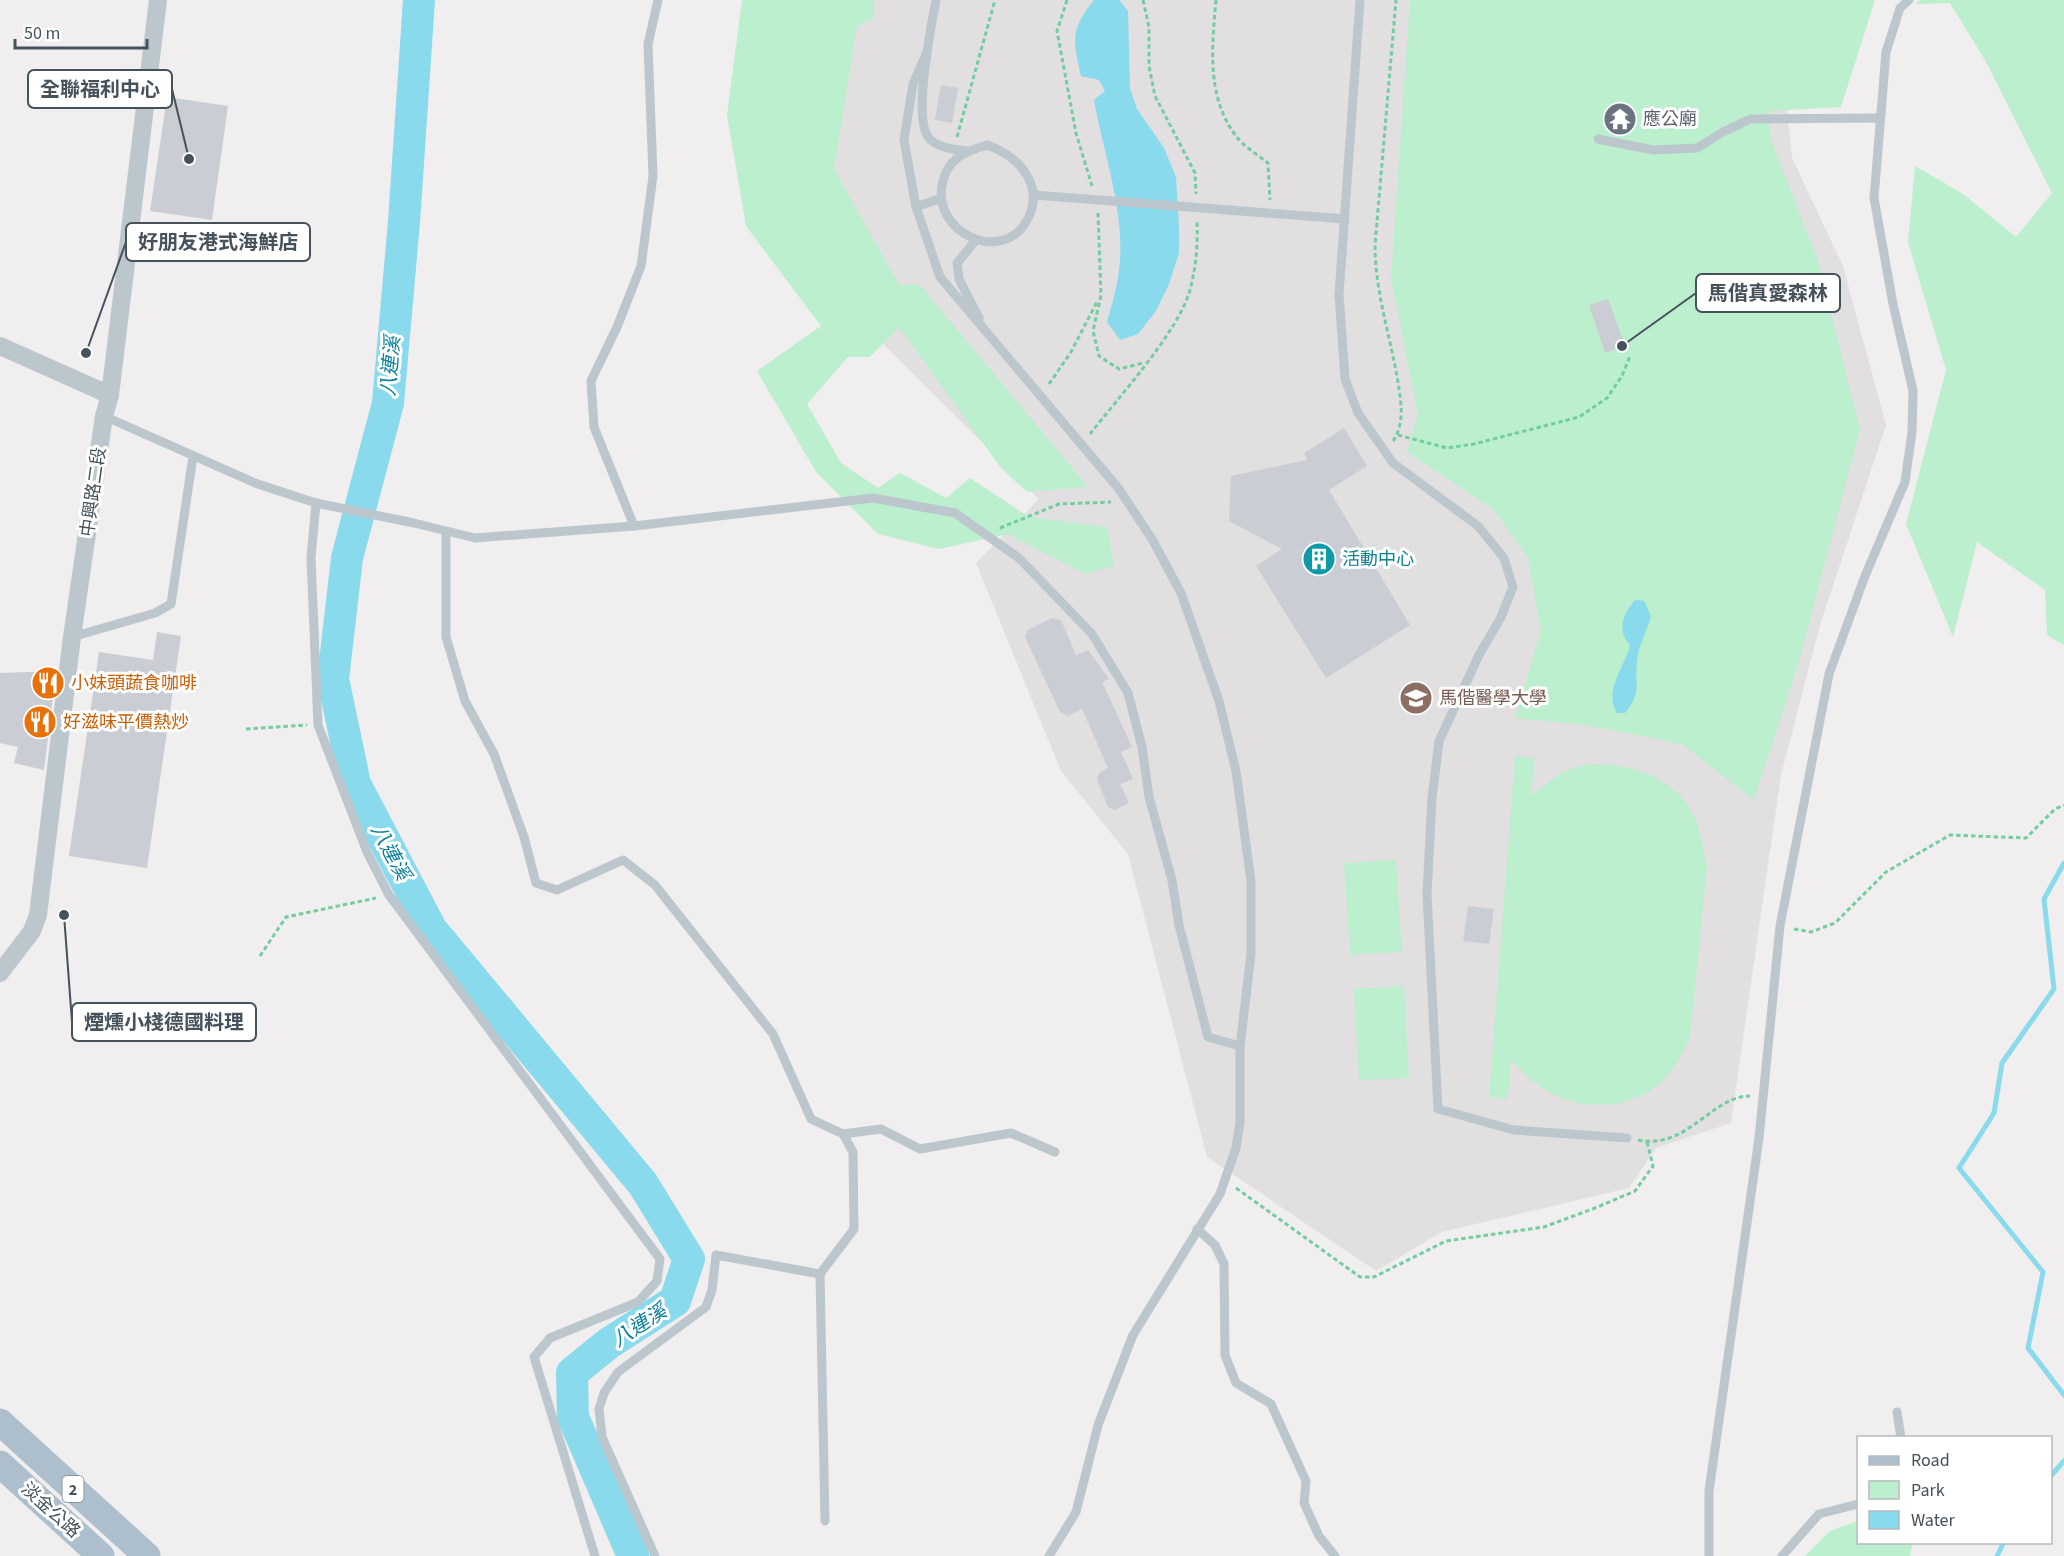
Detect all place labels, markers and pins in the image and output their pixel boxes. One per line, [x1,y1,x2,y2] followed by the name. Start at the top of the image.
[28,70,172,108] callout: 全聯福利中心
[1602,101,1638,137] temple icon: 應公廟
[1643,107,1697,132] place label: 應公廟
[126,223,310,261] callout: 好朋友港式海鮮店
[1696,274,1840,312] callout: 馬偕真愛森林
[1301,541,1337,577] building icon: 活動中心
[1342,547,1414,572] place label: 活動中心
[30,665,66,701] restaurant icon: 小妹頭蔬食咖啡
[71,671,197,696] place label: 小妹頭蔬食咖啡
[1398,680,1434,716] school or university icon: 馬偕醫學大學
[1439,686,1547,711] place label: 馬偕醫學大學
[22,704,58,740] restaurant icon: 好滋味平價熱炒
[63,710,189,735] place label: 好滋味平價熱炒
[72,1003,256,1041] callout: 煙燻小棧德國料理

